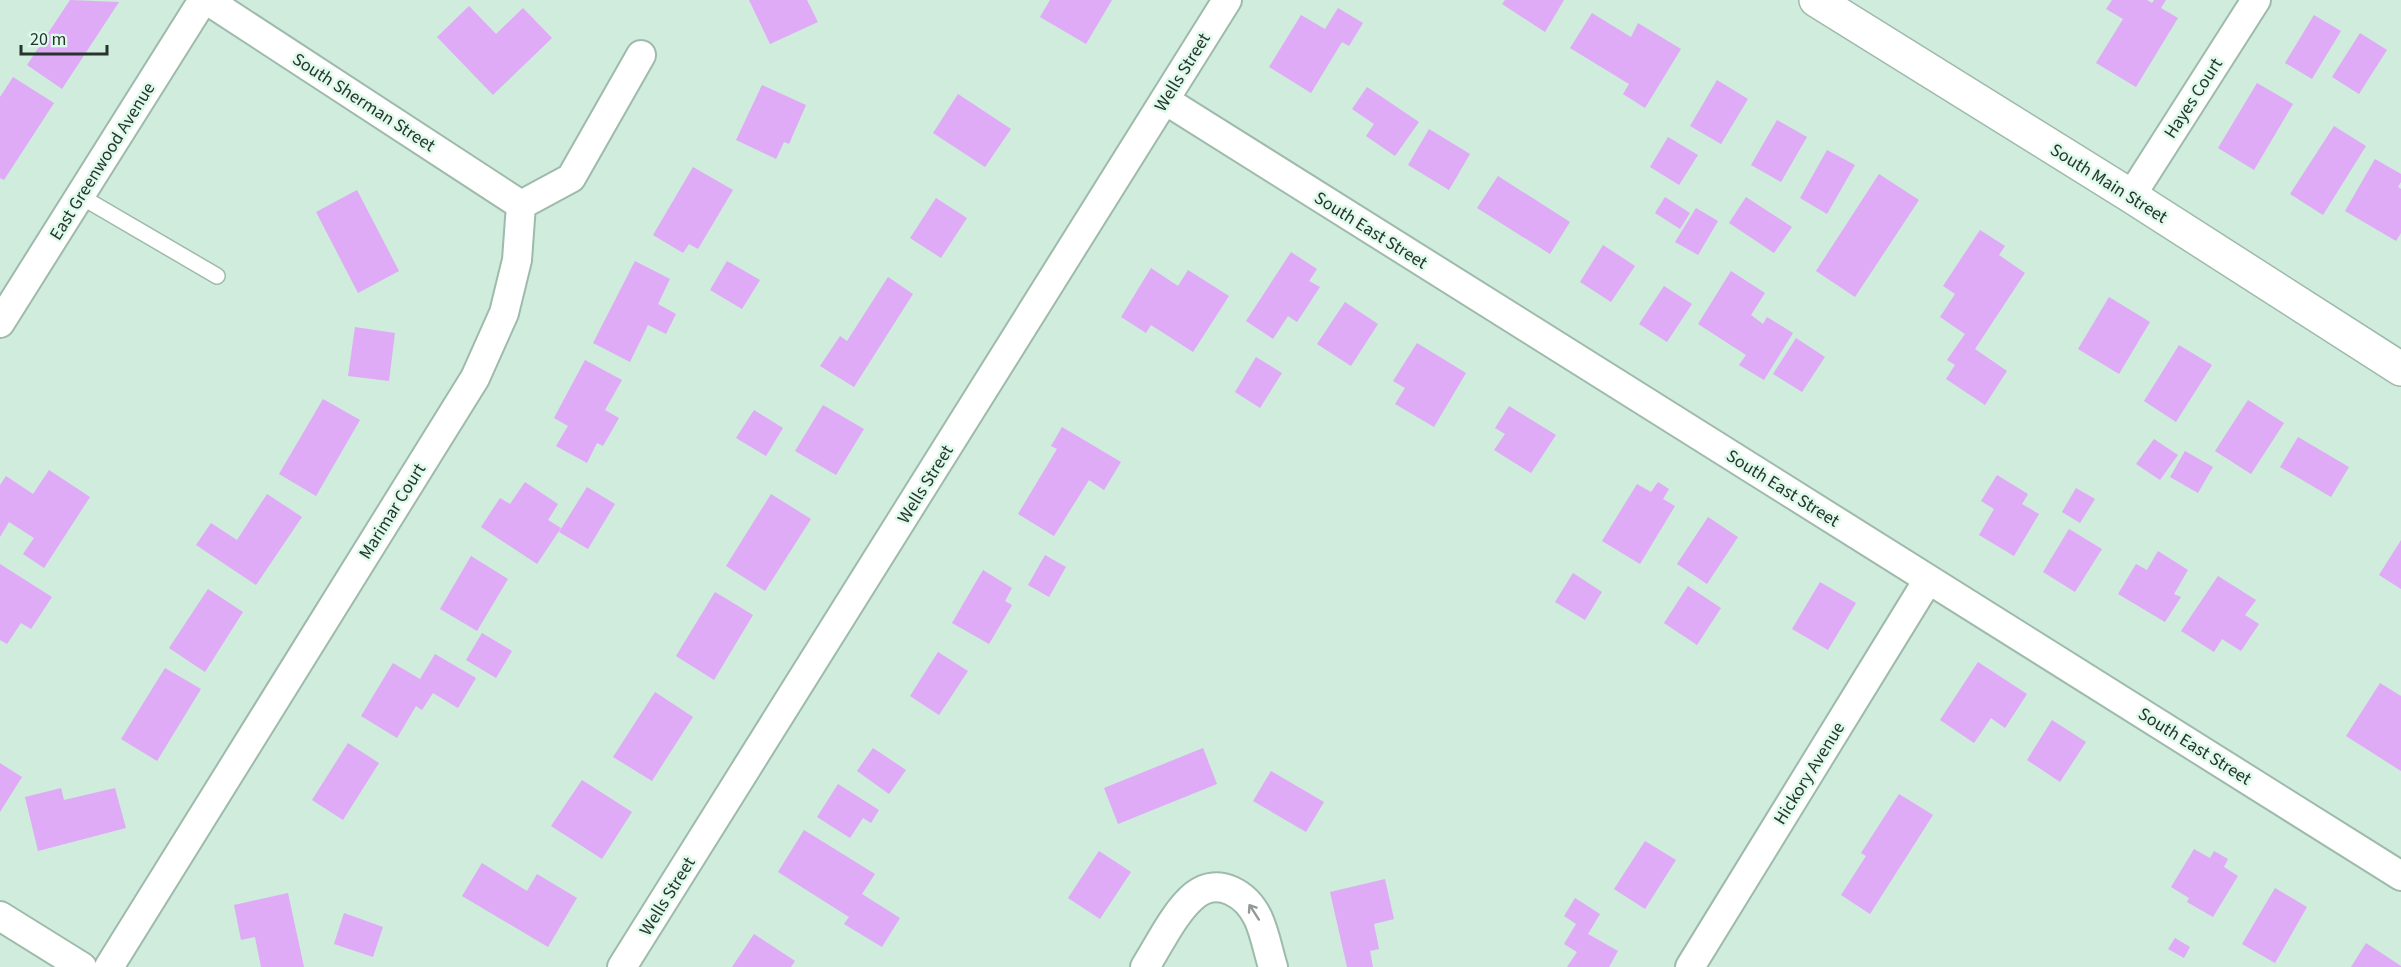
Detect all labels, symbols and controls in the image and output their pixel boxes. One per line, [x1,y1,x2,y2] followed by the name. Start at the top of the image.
[21,18,106,56] scale bar
[30,27,66,52] text: 20 m
[1148,28,1216,116] street label: Wells Street
[287,47,440,158] street label: South Sherman Street
[2158,53,2229,143] street label: Hayes Court
[44,78,161,245] street label: East Greenwood Avenue
[2045,137,2172,229] street label: South Main Street
[1309,186,1432,275] street label: South East Street
[891,440,959,528] street label: Wells Street
[1721,444,1844,533] street label: South East Street
[353,458,432,564] street label: Marimar Court
[2133,702,2256,791] street label: South East Street
[1768,717,1851,829] street label: Hickory Avenue
[633,852,701,940] street label: Wells Street
[1247,904,1259,921] one-way arrow

